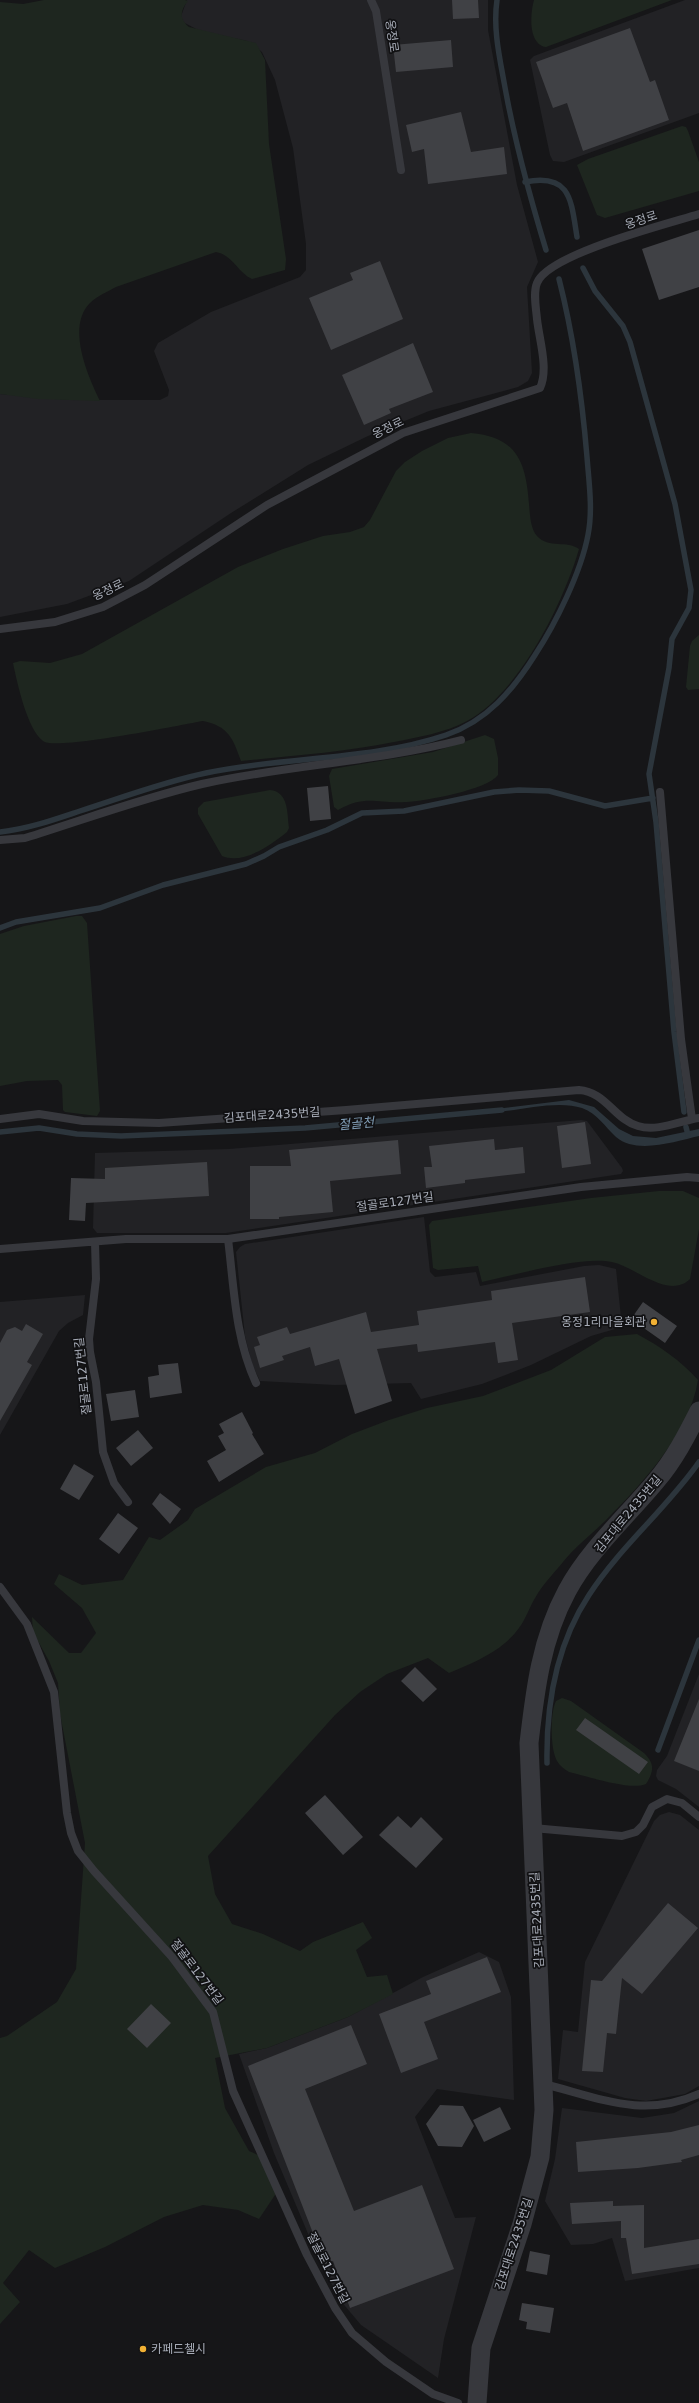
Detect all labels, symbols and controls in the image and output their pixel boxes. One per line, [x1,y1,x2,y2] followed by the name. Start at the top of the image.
[383,19,401,53] street label: 옹정로
[623,208,659,232] street label: 옹정로
[370,414,406,442] street label: 옹정로
[90,577,126,603] street label: 옹정로
[223,1105,321,1125] street label: 김포대로2435번길
[338,1114,376,1133] water label: 절골천
[355,1190,435,1214] street label: 절골로127번길
[561,1315,646,1329] place label: 옹정1리마을회관
[649,1317,659,1327] marker: 옹정1리마을회관
[72,1336,94,1416] street label: 절골로127번길
[592,1472,664,1556] street label: 김포대로2435번길
[527,1871,547,1969] street label: 김포대로2435번길
[168,1937,226,2007] street label: 절골로127번길
[492,2196,536,2292] street label: 김포대로2435번길
[304,2230,352,2306] street label: 절골로127번길
[151,2342,206,2356] place label: 카페드첼시
[138,2344,148,2354] marker: 카페드첼시

